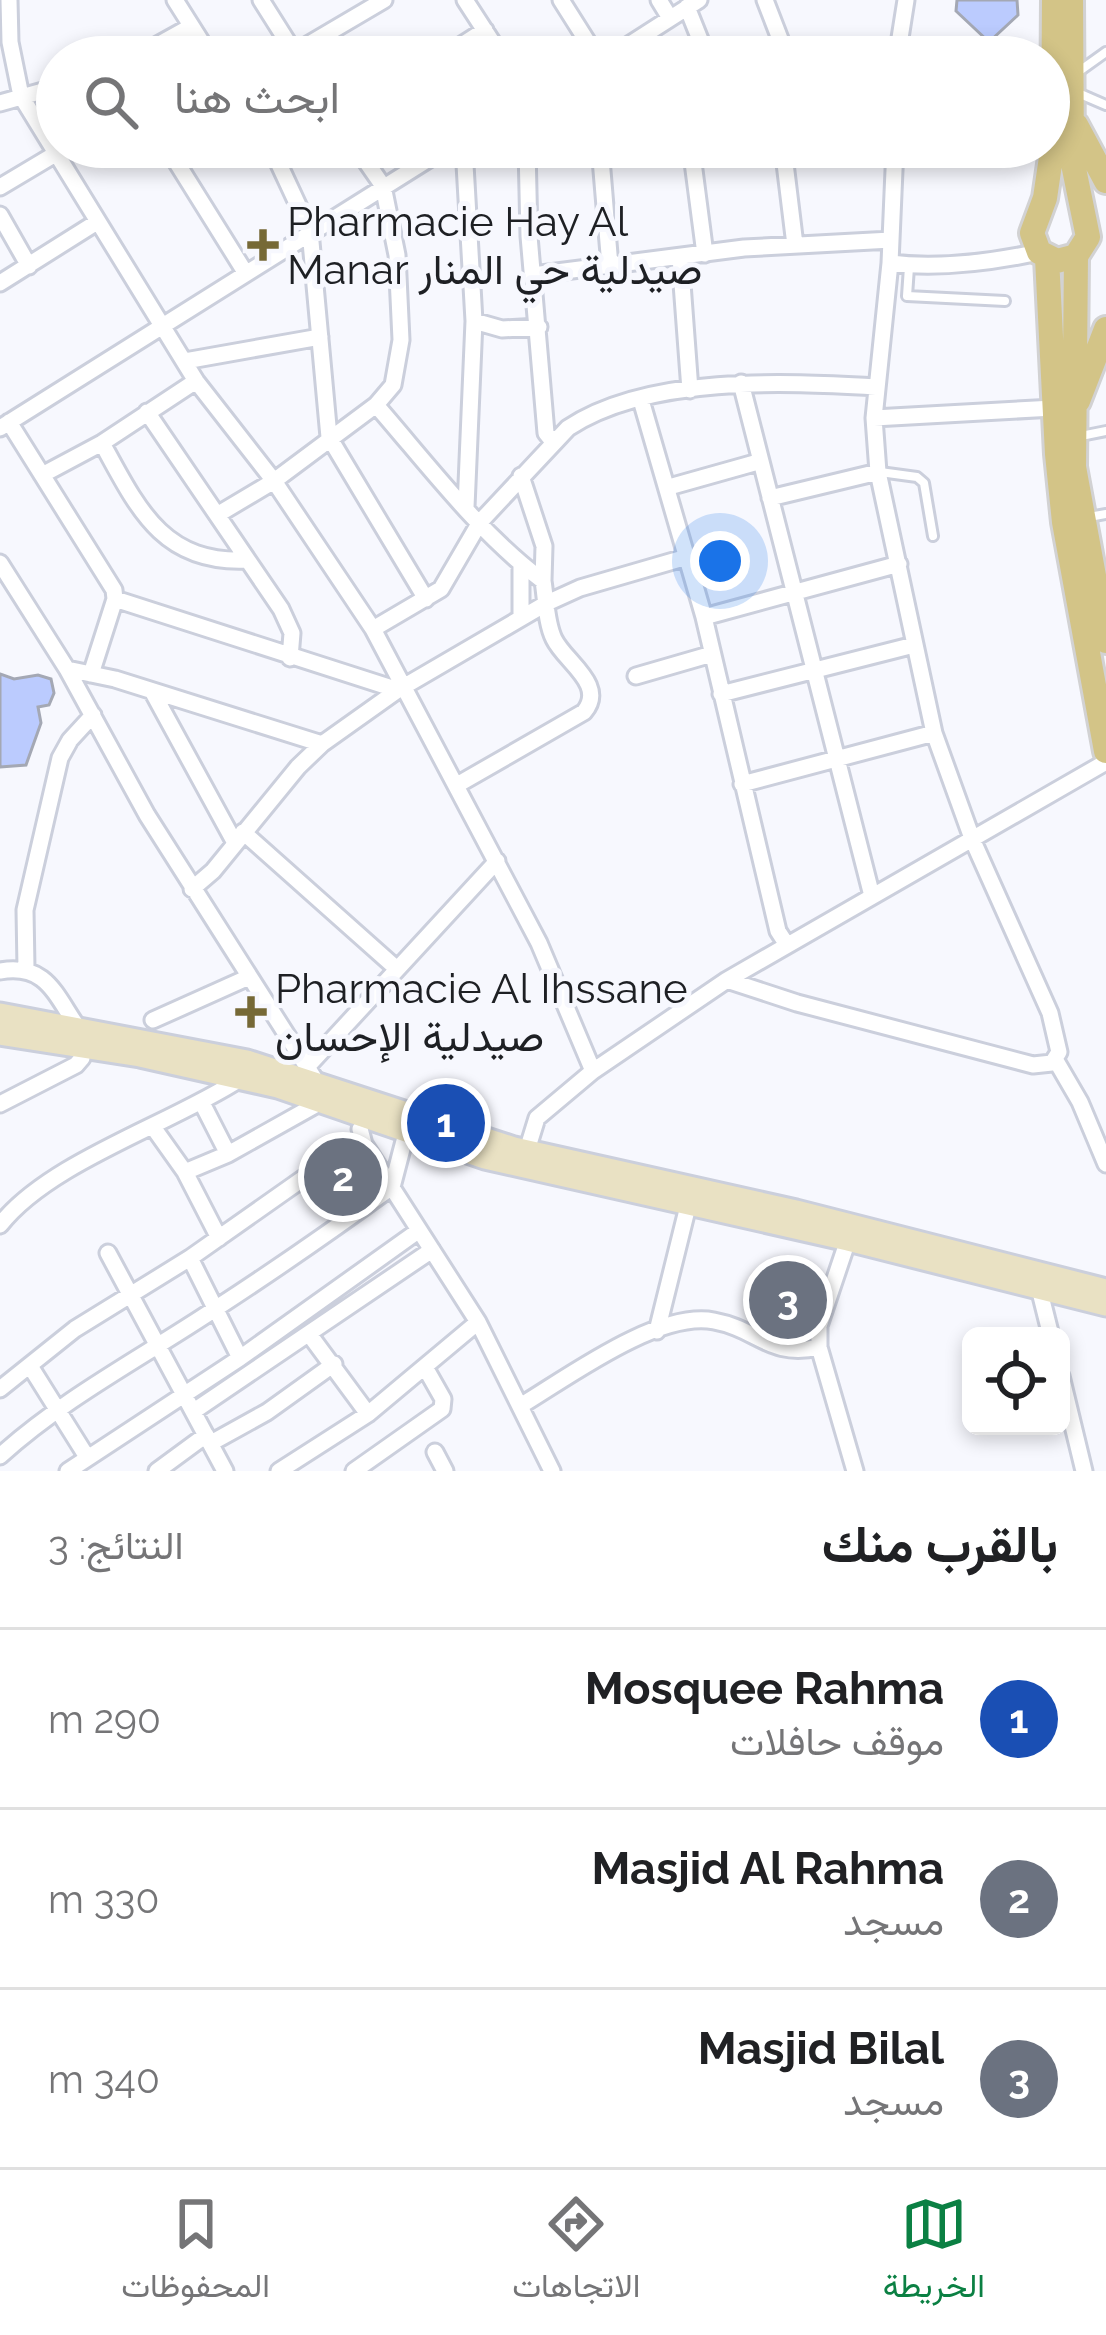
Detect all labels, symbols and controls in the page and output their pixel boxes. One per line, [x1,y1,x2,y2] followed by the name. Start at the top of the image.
[36,36,1070,168] search box
[78,69,144,135] icon: search
[174,71,340,124] text: ابحث هنا
[287,197,702,304] place label: Pharmacie Hay Al Manar صيدلية حي المنار
[250,232,276,258] marker: Pharmacie Hay Al Manar صيدلية حي المنار
[690,531,750,591] your location
[275,964,688,1064] place label: Pharmacie Al Ihssane صيدلية الإحسان
[238,999,264,1025] marker: Pharmacie Al Ihssane صيدلية الإحسان
[407,1078,485,1168] pin: 1
[304,1132,382,1222] pin: 2
[749,1255,827,1345] pin: 3
[962,1327,1070,1435] map controls
[962,1327,1070,1435] button: locate
[822,1514,1058,1574] text: بالقرب منك
[48,1522,183,1568] text: النتائج: 3
[585,1662,944,1715] text: Mosquee Rahma
[48,1696,161,1742] text: 290 m
[1009,1696,1029,1742] text: 1
[730,1718,944,1764] text: موقف حافلات
[591,1842,944,1895] text: Masjid Al Rahma
[48,1876,159,1922] text: 330 m
[1008,1876,1030,1922] text: 2
[843,1898,944,1944] text: مسجد
[698,2022,944,2075] text: Masjid Bilal
[48,2056,160,2102] text: 340 m
[1008,2056,1030,2102] text: 3
[843,2078,944,2124] text: مسجد
[121,2191,270,2315] tab: المحفوظات
[512,2191,640,2315] tab: الاتجاهات
[883,2191,985,2315] tab: الخريطة

